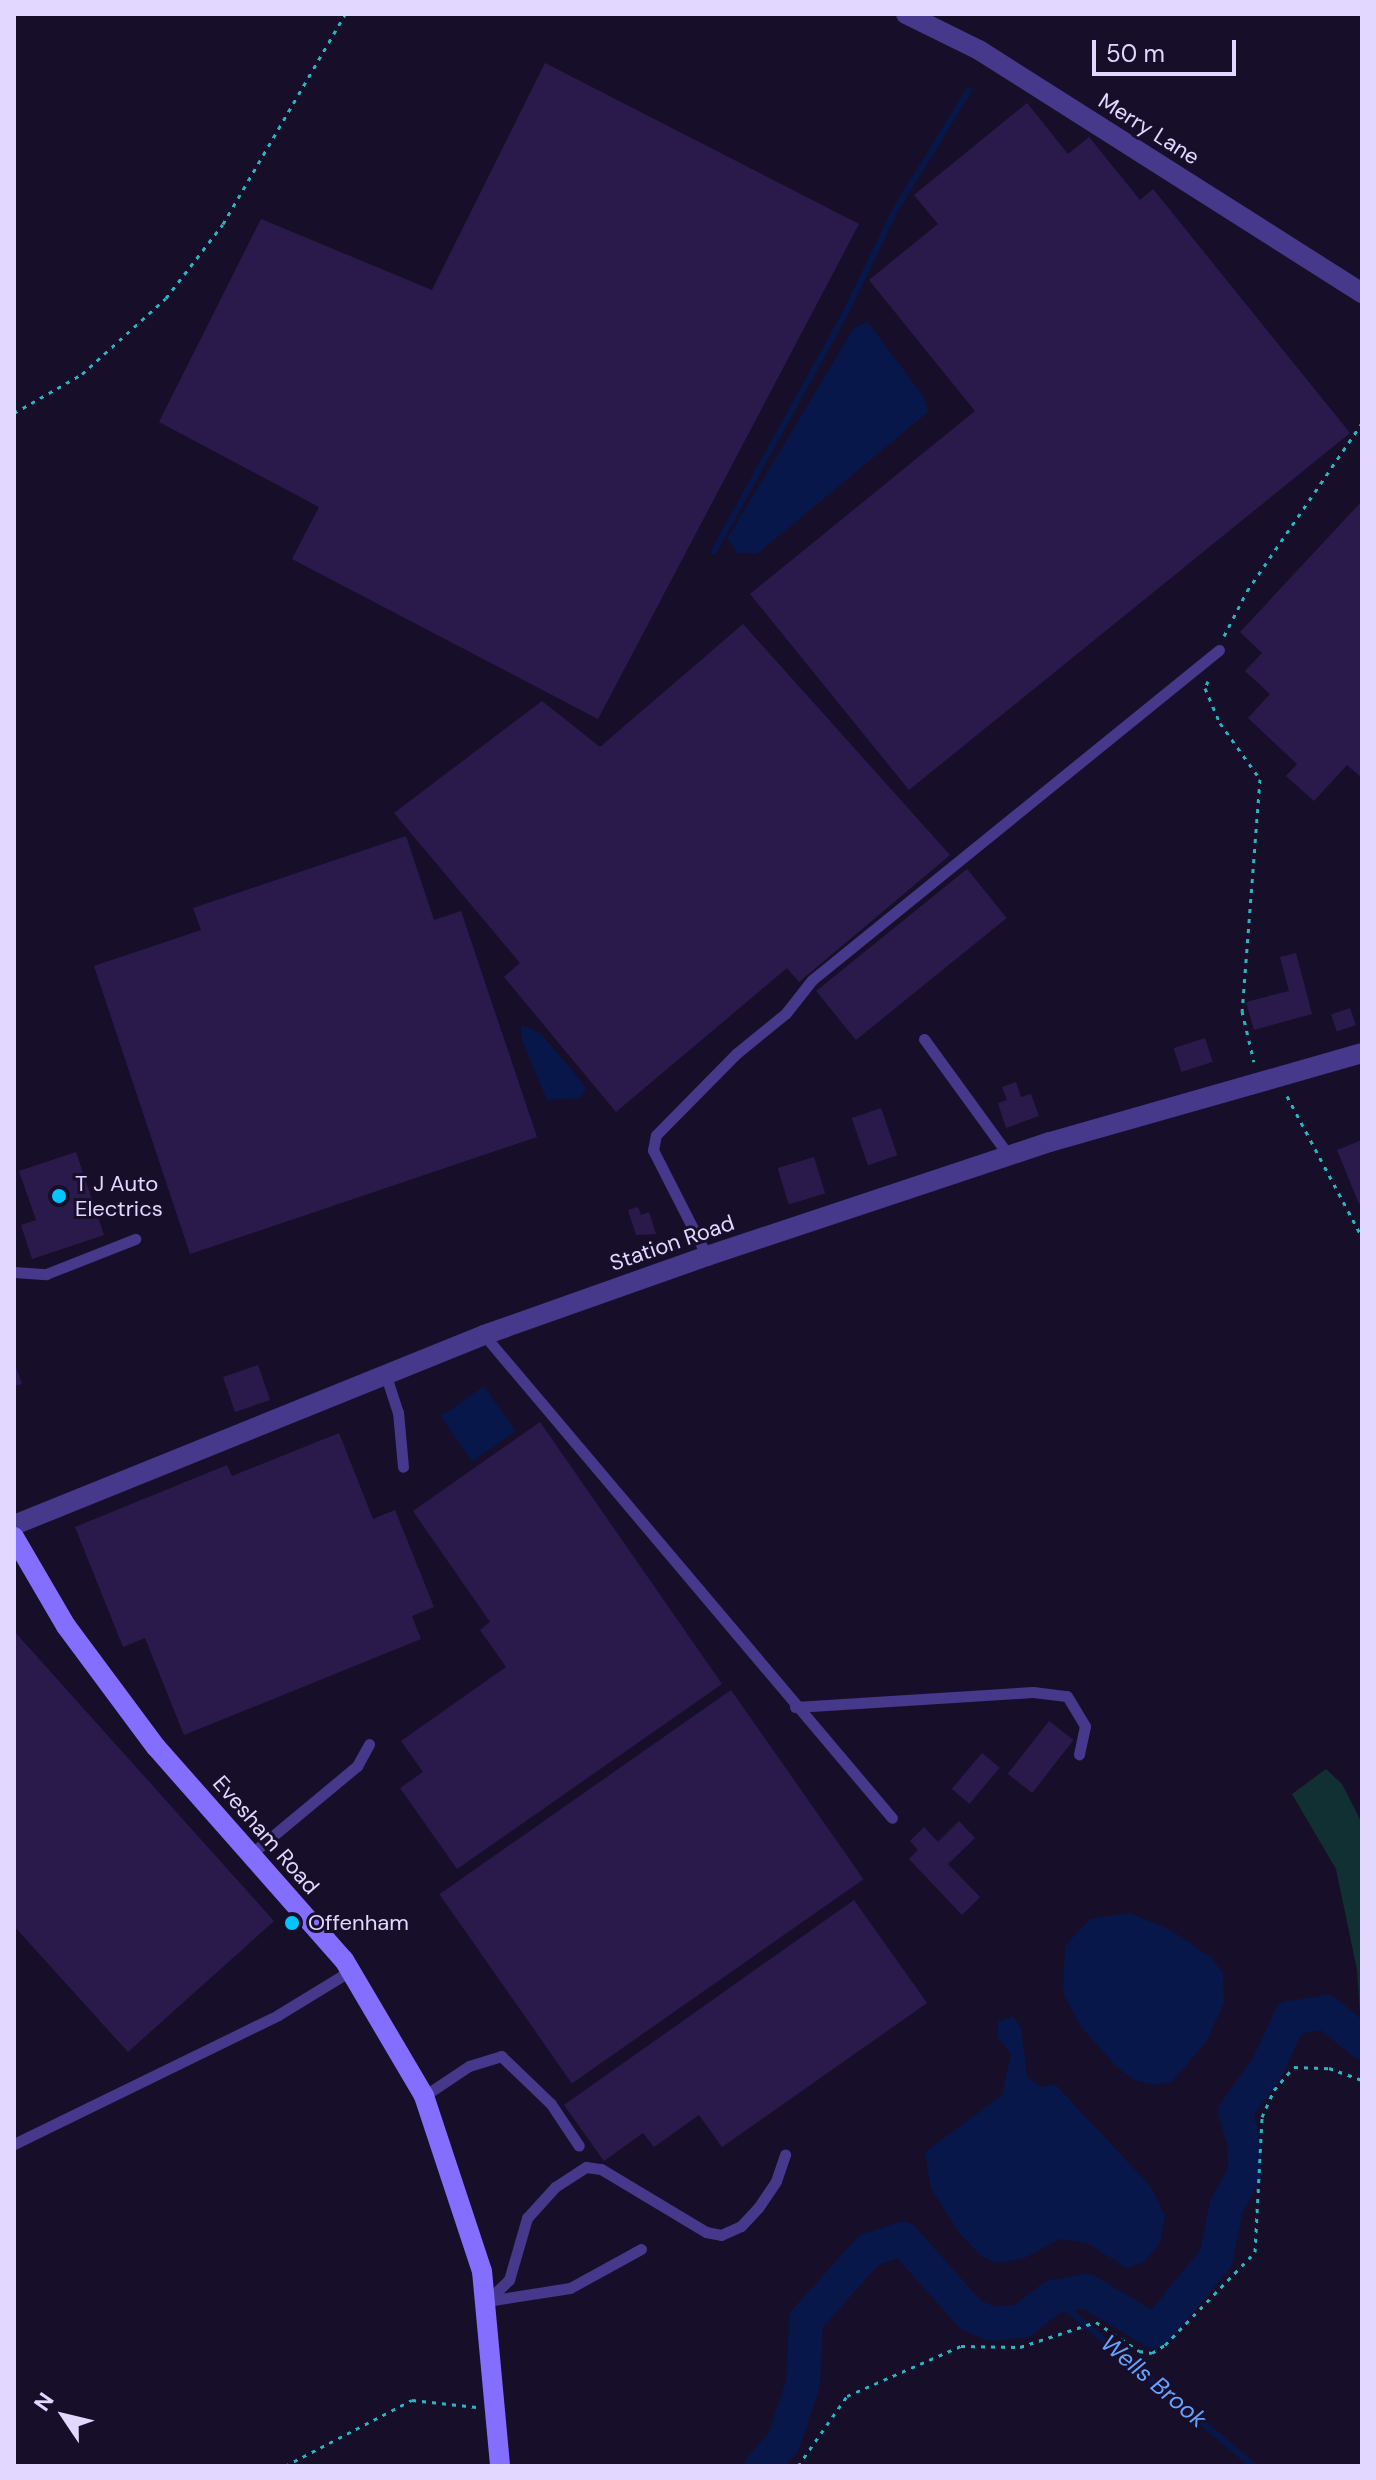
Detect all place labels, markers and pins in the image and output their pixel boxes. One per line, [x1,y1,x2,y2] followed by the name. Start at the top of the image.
[75,1170,163,1222] place label: T J Auto Electrics
[50,1187,68,1205] marker: T J Auto Electrics
[308,1910,409,1936] place label: Offenham
[283,1914,301,1932] marker: Offenham

